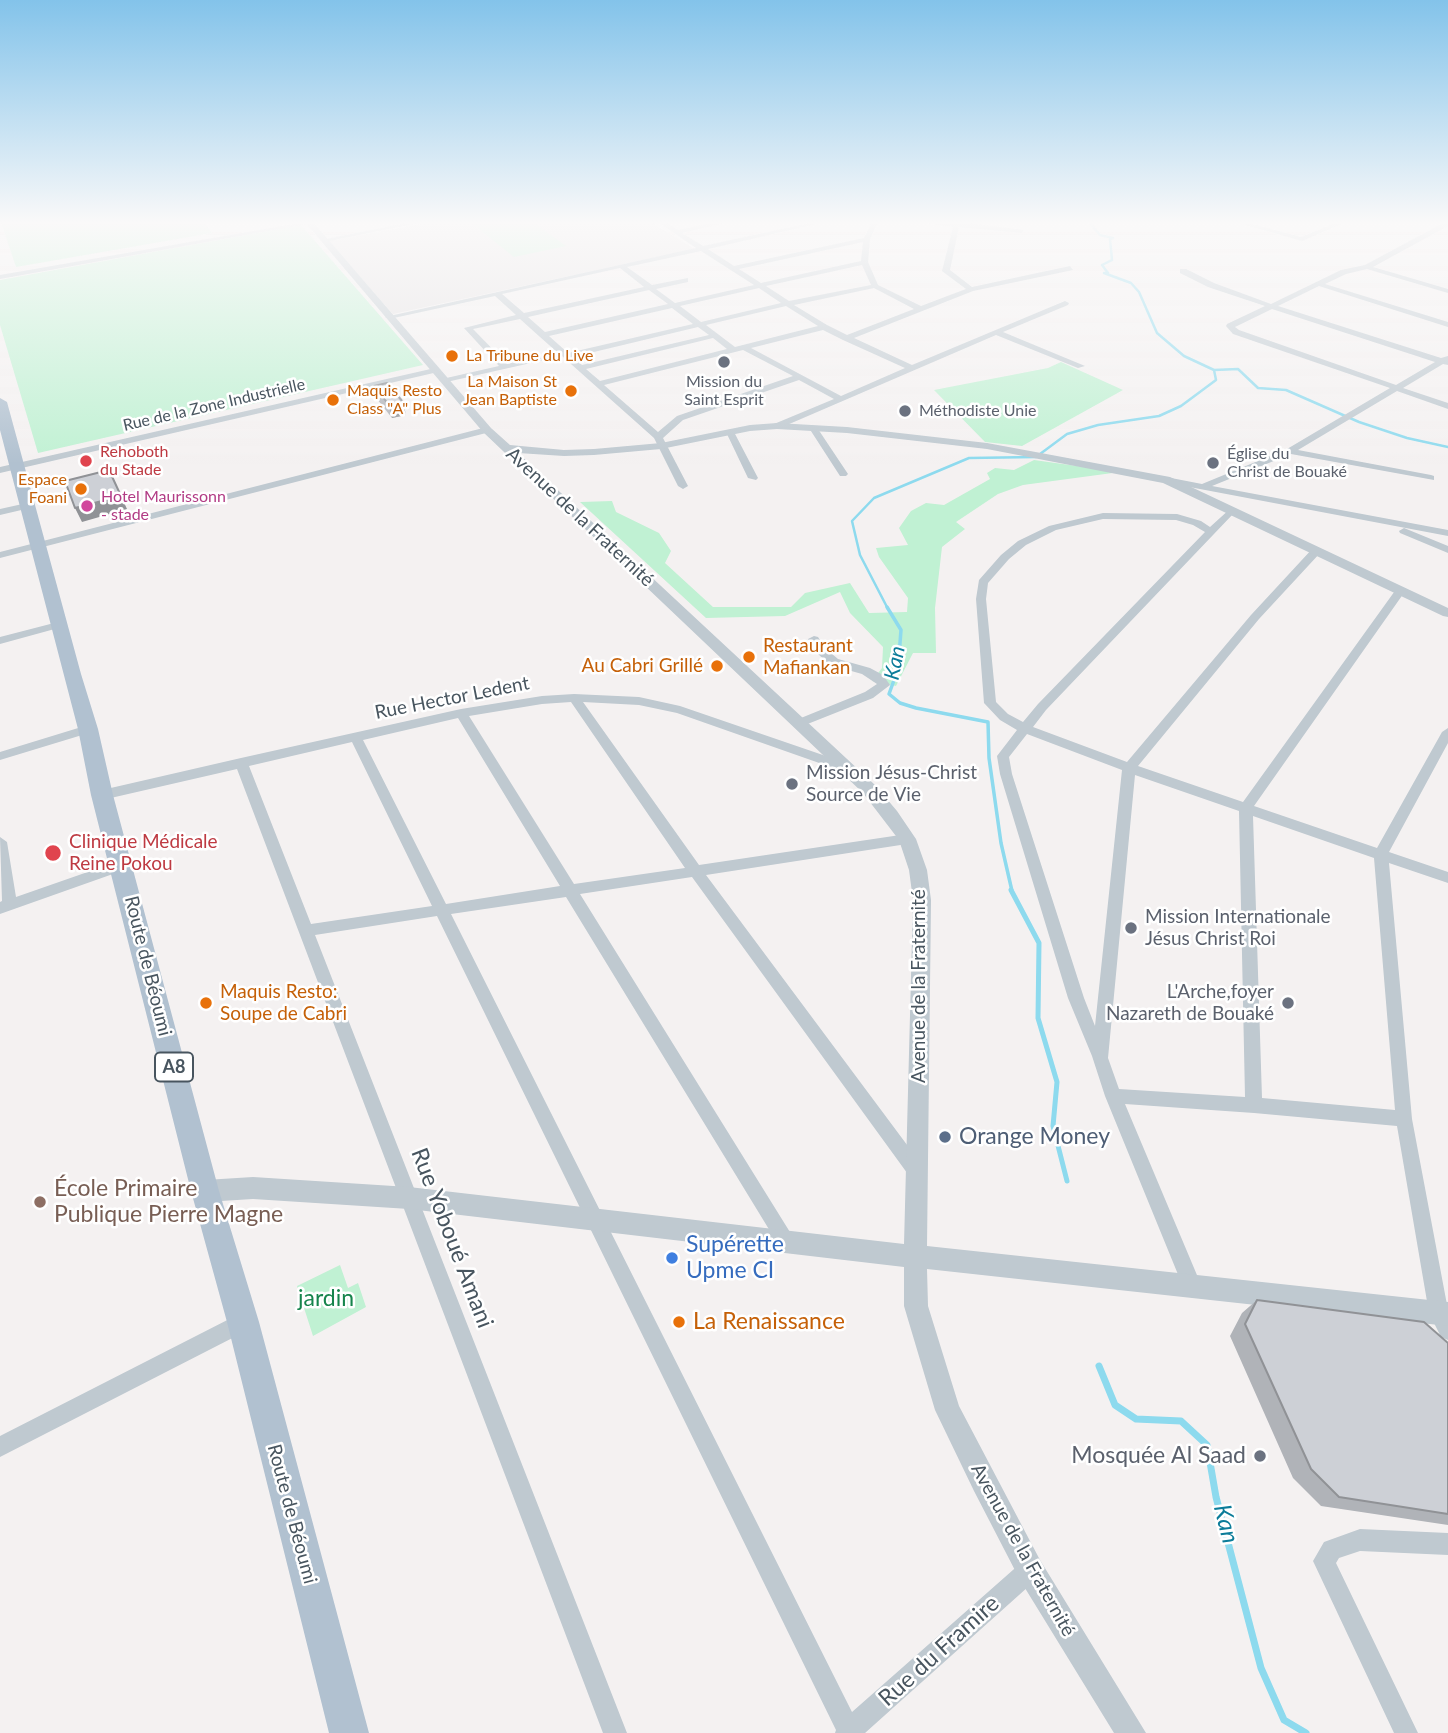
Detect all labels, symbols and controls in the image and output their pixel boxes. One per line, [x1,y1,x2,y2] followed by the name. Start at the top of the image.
[466,346,593,366] place label: La Tribune du Live
[444,348,460,364] marker: La Tribune du Live
[716,354,732,370] marker: Mission du Saint Esprit
[463,372,557,410] place label: La Maison St Jean Baptiste
[684,372,764,410] place label: Mission du Saint Esprit
[121,375,307,435] street label: Rue de la Zone Industrielle
[347,381,442,419] place label: Maquis Resto Class "A" Plus
[563,383,579,399] marker: La Maison St Jean Baptiste
[325,392,341,408] marker: Maquis Resto Class "A" Plus
[919,401,1036,421] place label: Méthodiste Unie
[897,403,913,419] marker: Méthodiste Unie
[100,442,169,480] place label: Rehoboth du Stade
[501,443,659,591] street label: Avenue de la Fraternité
[1227,444,1347,482] place label: Église du Christ de Bouaké
[78,453,94,469] marker: Rehoboth du Stade
[1205,455,1221,471] marker: Église du Christ de Bouaké
[18,470,67,508] place label: Espace Foani
[73,481,89,497] marker: Espace Foani
[101,487,226,525] place label: Hotel Maurissonn - stade
[79,498,95,514] marker: Hotel Maurissonn - stade
[763,635,853,679] place label: Restaurant Mafiankan
[879,644,911,682] water label: Kan
[741,649,757,665] marker: Restaurant Mafiankan
[582,655,703,677] place label: Au Cabri Grillé
[709,658,725,674] marker: Au Cabri Grillé
[373,672,531,724] street label: Rue Hector Ledent
[806,762,977,806] place label: Mission Jésus-Christ Source de Vie
[784,776,800,792] marker: Mission Jésus-Christ Source de Vie
[69,831,218,875] place label: Clinique Médicale Reine Pokou
[43,843,63,863] marker: Clinique Médicale Reine Pokou
[908,889,930,1083] street label: Avenue de la Fraternité
[120,894,176,1038] street label: Route de Béoumi
[1145,906,1331,950] place label: Mission Internationale Jésus Christ Roi
[1123,920,1139,936] marker: Mission Internationale Jésus Christ Roi
[220,981,347,1025] place label: Maquis Resto: Soupe de Cabri
[1106,981,1274,1025] place label: L'Arche,foyer Nazareth de Bouaké
[198,995,214,1011] marker: Maquis Resto: Soupe de Cabri
[1280,995,1296,1011] marker: L'Arche,foyer Nazareth de Bouaké
[155,1052,193,1082] road number: A8
[959,1123,1110,1151] place label: Orange Money
[937,1129,953,1145] marker: Orange Money
[405,1144,499,1332] street label: Rue Yoboué Amani
[54,1175,283,1229] place label: École Primaire Publique Pierre Magne
[32,1194,48,1210] marker: École Primaire Publique Pierre Magne
[686,1231,784,1285] place label: Supérette Upme CI
[664,1250,680,1266] marker: Supérette Upme CI
[298,1285,354,1313] park label: jardin
[693,1308,845,1336] place label: La Renaissance
[671,1314,687,1330] marker: La Renaissance
[262,1442,322,1586] street label: Route de Béoumi
[1071,1442,1246,1470] place label: Mosquée Al Saad
[1252,1448,1268,1464] marker: Mosquée Al Saad
[966,1460,1080,1640] street label: Avenue de la Fraternité
[1207,1502,1245,1546] water label: Kan
[873,1590,1005,1712] street label: Rue du Framire

